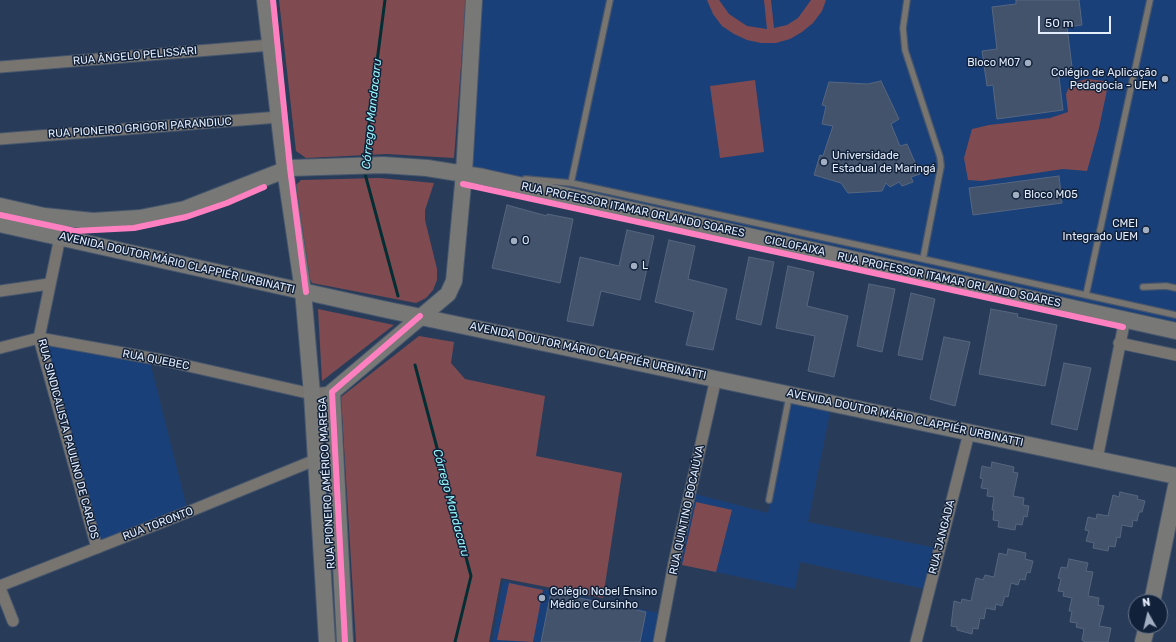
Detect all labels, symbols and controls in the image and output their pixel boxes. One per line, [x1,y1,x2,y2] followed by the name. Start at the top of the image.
[1040,8,1113,34] scale bar
[1045,16,1073,30] text: 50 m
[73,44,197,68] street label: RUA ÂNGELO PELISSARI
[967,56,1020,70] place label: Bloco M07
[359,58,385,170] water label: Córrego Mandacaru
[1023,58,1033,68] marker: Bloco M07
[1051,66,1157,92] place label: Colégio de Aplicação Pedagócia - UEM
[1160,74,1170,84] marker: Colégio de Aplicação Pedagócia - UEM
[48,115,232,141] street label: RUA PIONEIRO GRIGORI PARANDIUC
[832,149,936,175] place label: Universidade Estadual de Maringá
[819,157,829,167] marker: Universidade Estadual de Maringá
[520,180,746,240] street label: RUA PROFESSOR ITAMAR ORLANDO SOARES
[1024,188,1078,202] place label: Bloco M05
[1011,190,1021,200] marker: Bloco M05
[1063,217,1138,243] place label: CMEI Integrado UEM
[1141,225,1151,235] marker: CMEI Integrado UEM
[58,229,296,297] street label: AVENIDA DOUTOR MÁRIO CLAPPIÉR URBINATTI
[763,233,827,259] street label: CICLOFAIXA
[522,234,529,248] place label: O
[509,236,519,246] marker: O
[836,250,1062,310] street label: RUA PROFESSOR ITAMAR ORLANDO SOARES
[642,259,648,273] place label: L
[629,261,639,271] marker: L
[469,319,707,383] street label: AVENIDA DOUTOR MÁRIO CLAPPIÉR URBINATTI
[35,337,101,541] street label: RUA SINDICALISTA PAULINO DE CARLOS
[121,347,191,373] street label: RUA QUEBEC
[786,386,1024,450] street label: AVENIDA DOUTOR MÁRIO CLAPPIÉR URBINATTI
[316,397,338,569] street label: RUA PIONEIRO AMÉRICO MAREGA
[667,444,707,576] street label: RUA QUINTINO BOCAIÚVA
[430,447,472,559] water label: Córrego Mandacaru
[926,498,958,576] street label: RUA JANGADA
[121,505,195,543] street label: RUA TORONTO
[550,585,657,611] place label: Colégio Nobel Ensino Médio e Cursinho
[537,593,547,603] marker: Colégio Nobel Ensino Médio e Cursinho
[1128,594,1168,634] north arrow
[1142,596,1151,610] text: N

